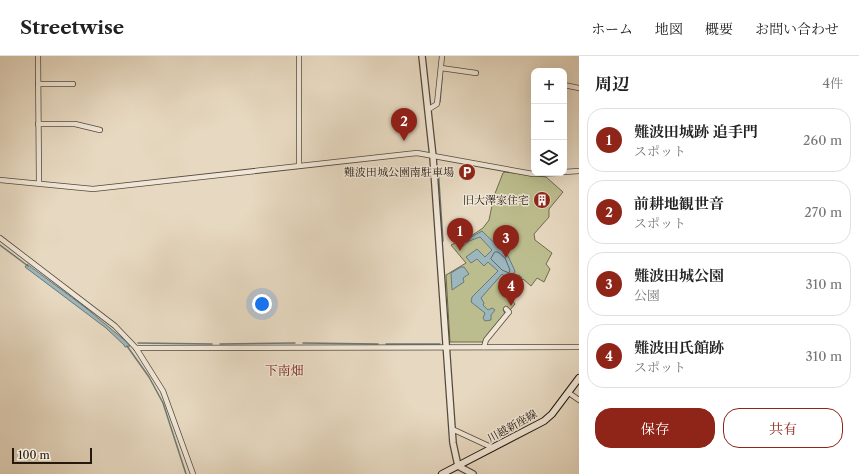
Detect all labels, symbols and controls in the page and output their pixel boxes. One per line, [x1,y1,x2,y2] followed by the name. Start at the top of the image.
[20,16,124,39] text: Streetwise
[591,20,633,38] text: ホーム
[655,20,683,38] text: 地図
[705,20,733,38] text: 概要
[755,20,839,38] text: お問い合わせ
[531,68,567,176] map controls
[531,68,567,104] button: +
[595,74,629,94] text: 周辺
[822,75,843,91] text: 4件
[531,104,567,140] button: −
[391,108,417,141] pin: 2
[634,122,758,141] text: 難波田城跡 追手門
[606,132,612,148] text: 1
[803,132,842,148] text: 260 m
[531,140,567,176] button: layers
[634,143,686,159] text: スポット
[457,162,477,182] parking icon: 難波田城公園南駐車場
[344,165,454,179] place label: 難波田城公園南駐車場
[532,190,552,210] building icon: 旧大澤家住宅
[463,193,529,207] place label: 旧大澤家住宅
[634,194,724,213] text: 前耕地観世音
[605,204,613,220] text: 2
[804,204,842,220] text: 270 m
[634,215,686,231] text: スポット
[447,218,473,251] pin: 1
[493,225,519,258] pin: 3
[634,266,724,285] text: 難波田城公園
[498,273,524,306] pin: 4
[605,276,613,292] text: 3
[806,276,842,292] text: 310 m
[634,287,660,303] text: 公園
[252,294,272,314] your location
[634,338,724,357] text: 難波田氏館跡
[605,348,613,364] text: 4
[806,348,842,364] text: 310 m
[634,359,686,375] text: スポット
[264,362,304,378] district label: 下南畑
[485,407,539,445] street label: 川越新座線
[595,408,715,448] button: 保存
[723,408,843,448] button: 共有
[12,446,92,465] scale bar
[18,448,50,462] text: 100 m

